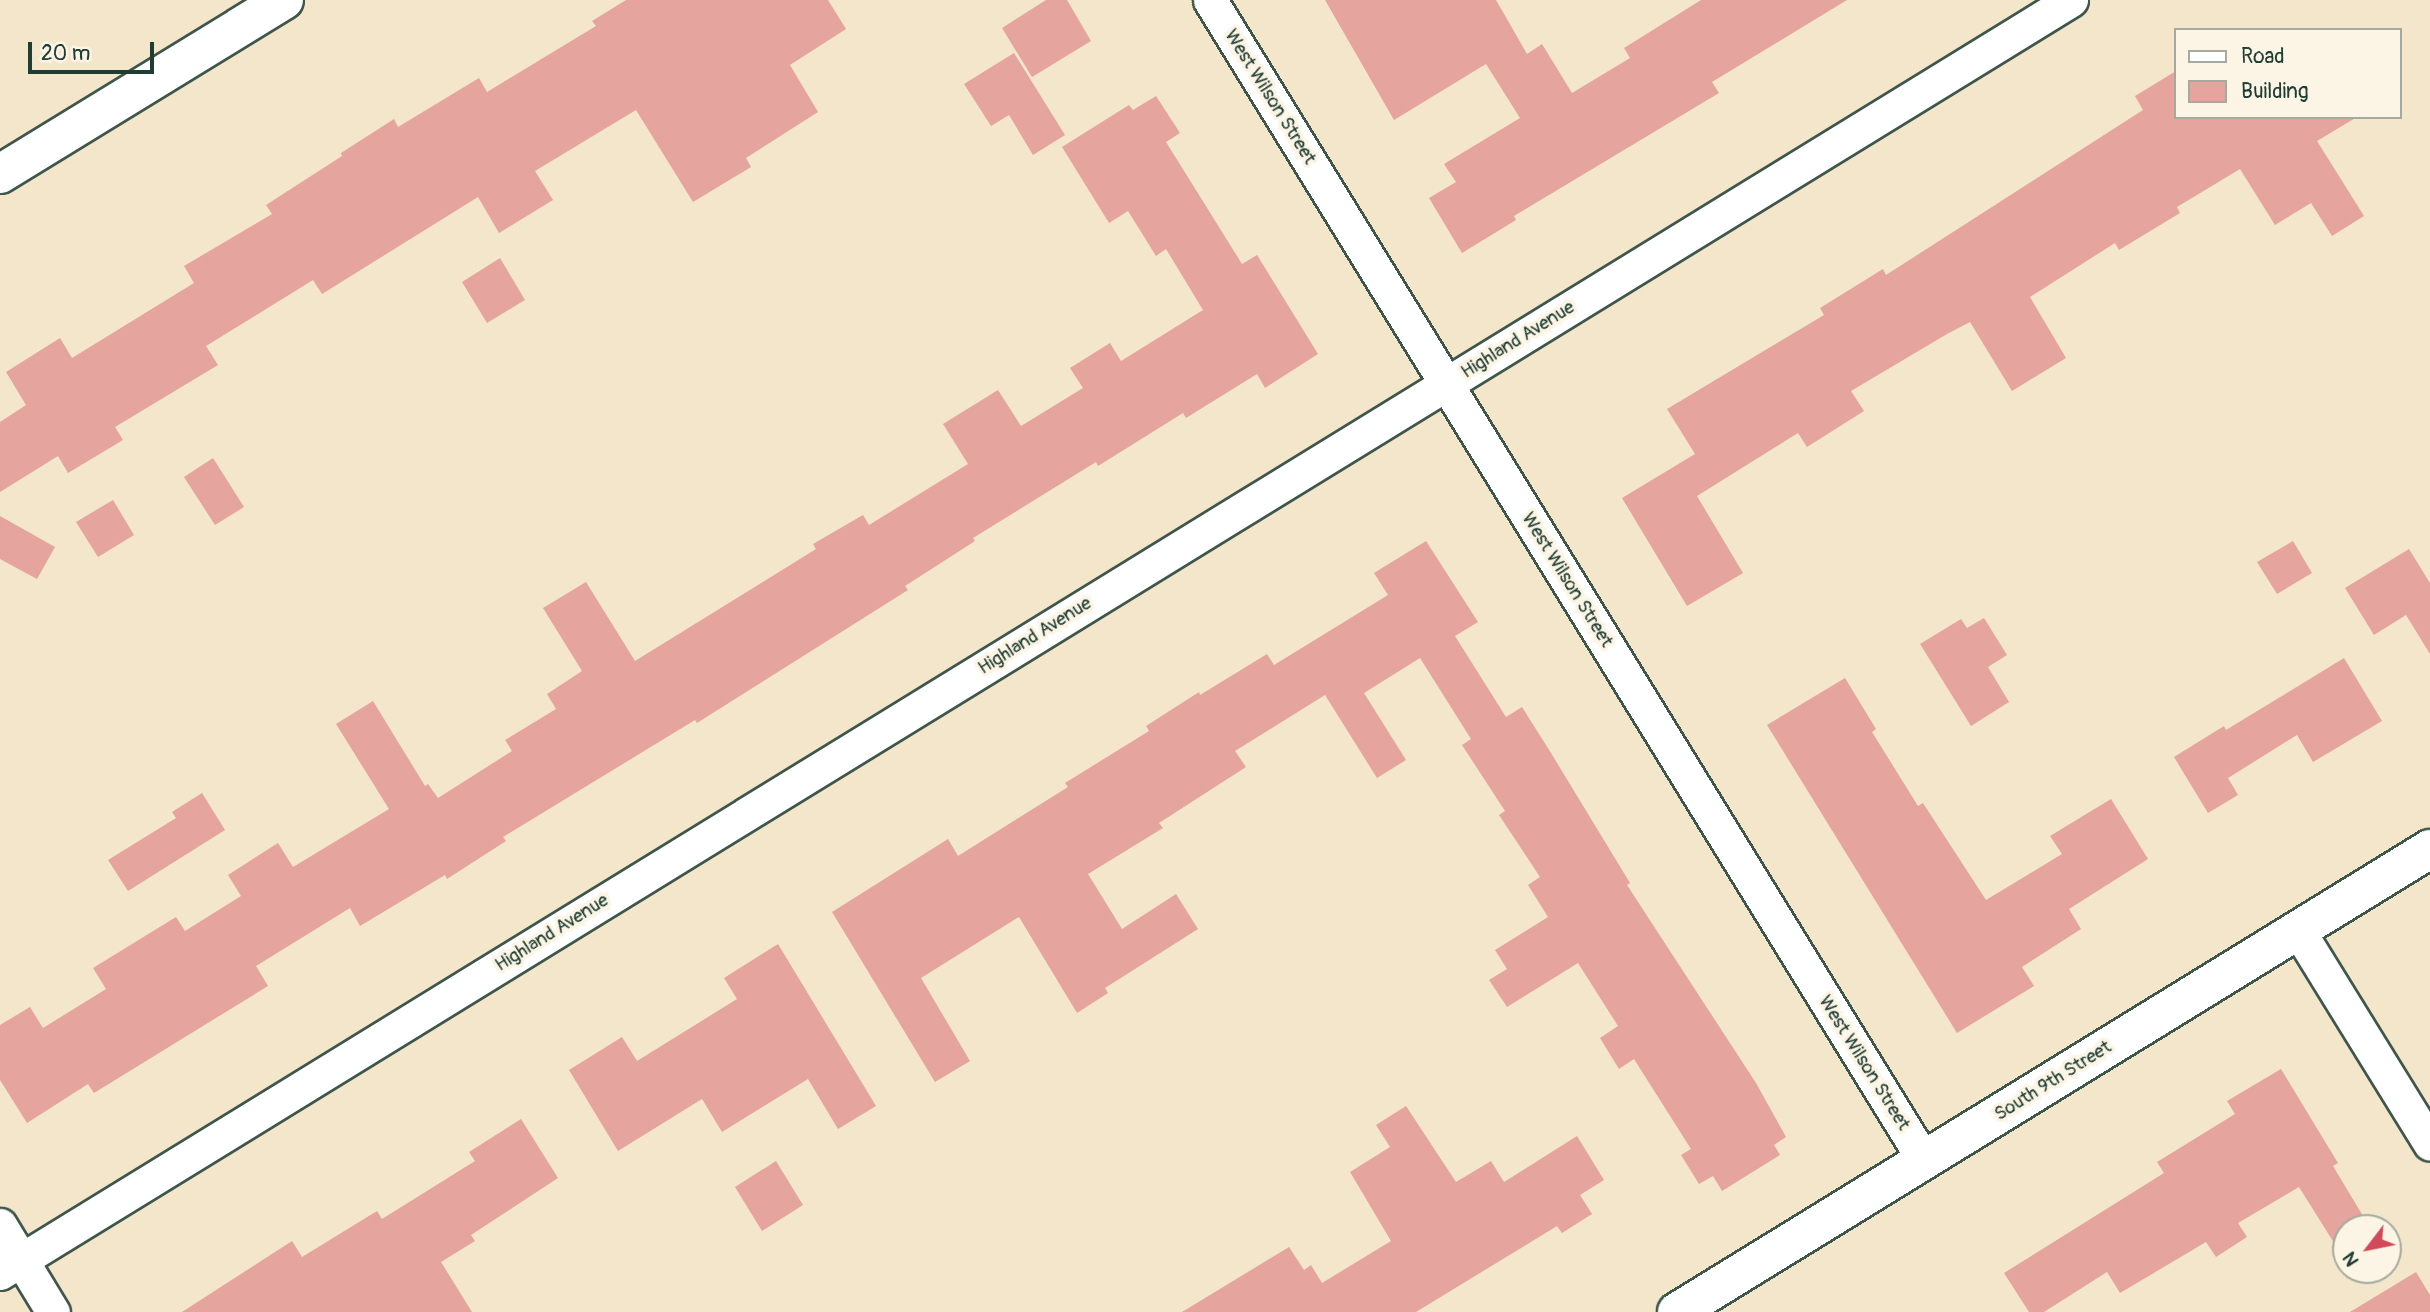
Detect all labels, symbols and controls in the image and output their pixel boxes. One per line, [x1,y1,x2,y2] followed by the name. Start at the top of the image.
[1219,25,1321,169] street label: West Wilson Street
[32,28,158,72] scale bar
[2174,28,2402,119] legend
[41,40,90,67] text: 20 m
[2241,43,2285,70] text: Road
[2241,78,2308,105] text: Building
[1457,296,1579,384] street label: Highland Avenue
[1516,508,1618,652] street label: West Wilson Street
[974,592,1096,680] street label: Highland Avenue
[491,889,613,977] street label: Highland Avenue
[1813,991,1915,1135] street label: West Wilson Street
[1990,1036,2116,1126] street label: South 9th Street
[2332,1214,2402,1284] north arrow
[2337,1247,2364,1271] text: N

